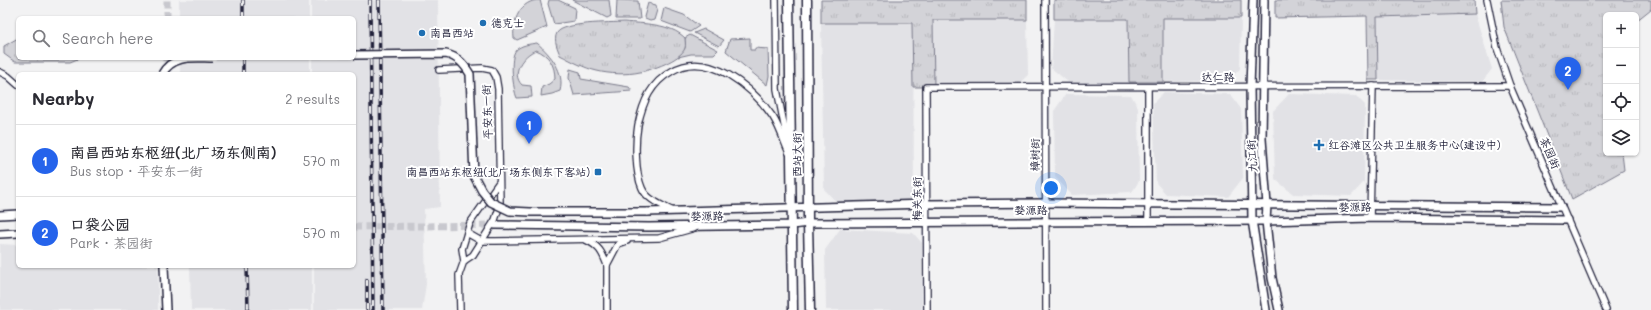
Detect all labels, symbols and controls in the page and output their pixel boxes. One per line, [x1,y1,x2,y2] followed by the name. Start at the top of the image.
[1603,12,1639,156] map controls
[1603,12,1639,48] button: +
[491,15,524,30] place label: 德克士
[16,16,356,60] search box
[478,18,488,28] marker: 德克士
[430,25,474,40] place label: 南昌西站
[30,27,52,49] icon: search
[62,28,153,48] text: Search here
[417,28,427,38] marker: 南昌西站
[1603,48,1639,84] button: −
[1555,57,1581,90] pin: 2
[1202,69,1235,84] street label: 达仁路
[478,83,495,140] street label: 平安东一街
[1603,84,1639,120] button: locate
[32,87,94,109] text: Nearby
[285,90,340,107] text: 2 results
[516,111,542,144] pin: 1
[1603,120,1639,156] button: layers
[789,132,804,177] street label: 西站大街
[1537,135,1564,172] street label: 茶园街
[1328,137,1501,152] place label: 红谷滩区公共卫生服务中心(建设中)
[1027,138,1042,172] street label: 樟树街
[1243,138,1260,173] street label: 九江街
[1313,139,1325,151] marker: 红谷滩区公共卫生服务中心(建设中)
[70,142,276,162] text: 南昌西站东枢纽(北广场东侧南)
[42,152,48,169] text: 1
[303,152,340,169] text: 570 m
[70,162,202,179] text: Bus stop · 平安东一街
[407,164,590,179] place label: 南昌西站东枢纽(北广场东侧东下客站)
[593,167,603,177] marker: 南昌西站东枢纽(北广场东侧东下客站)
[909,176,924,221] street label: 梅关东街
[1041,178,1061,198] your location
[1338,199,1372,214] street label: 婺源路
[1015,202,1048,217] street label: 婺源路
[690,208,724,223] street label: 婺源路
[70,214,130,234] text: 口袋公园
[41,224,49,241] text: 2
[303,224,340,241] text: 570 m
[70,234,152,251] text: Park · 茶园街

